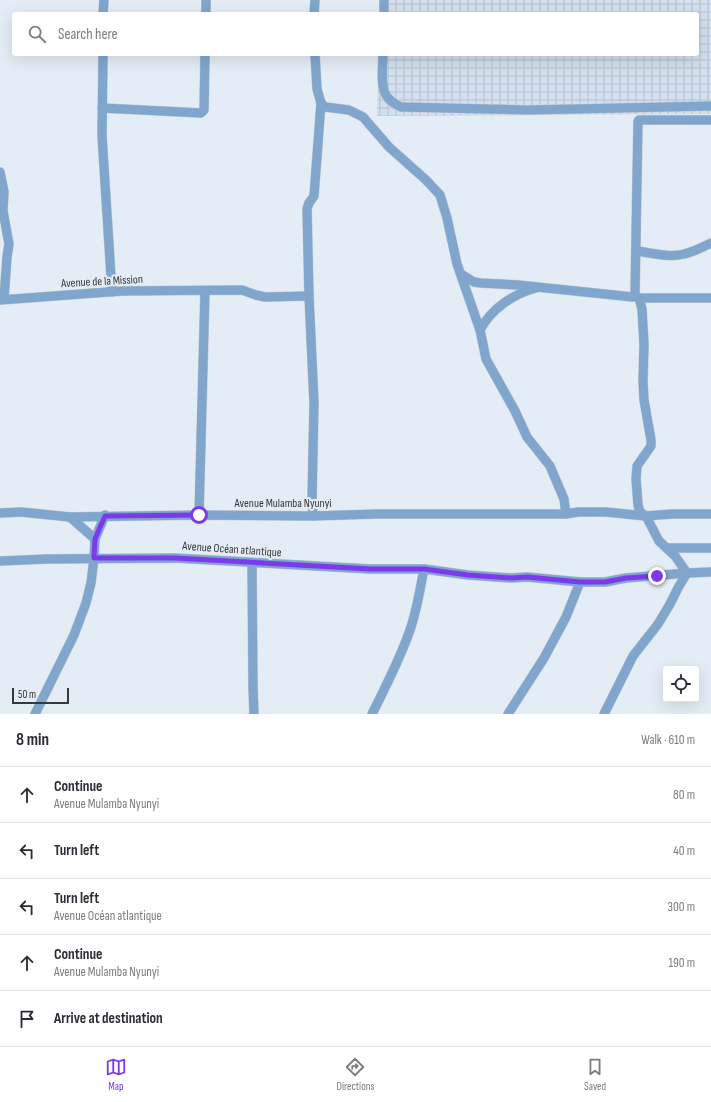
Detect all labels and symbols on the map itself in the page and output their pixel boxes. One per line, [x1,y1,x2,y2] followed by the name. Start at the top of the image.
[60,272,143,291] street label: Avenue de la Mission
[233,496,332,511] street label: Avenue Mulamba Nyunyi
[190,506,208,524] route start
[181,538,282,560] street label: Avenue Océan atlantique
[648,567,666,585] route end
[12,686,69,705] scale bar

